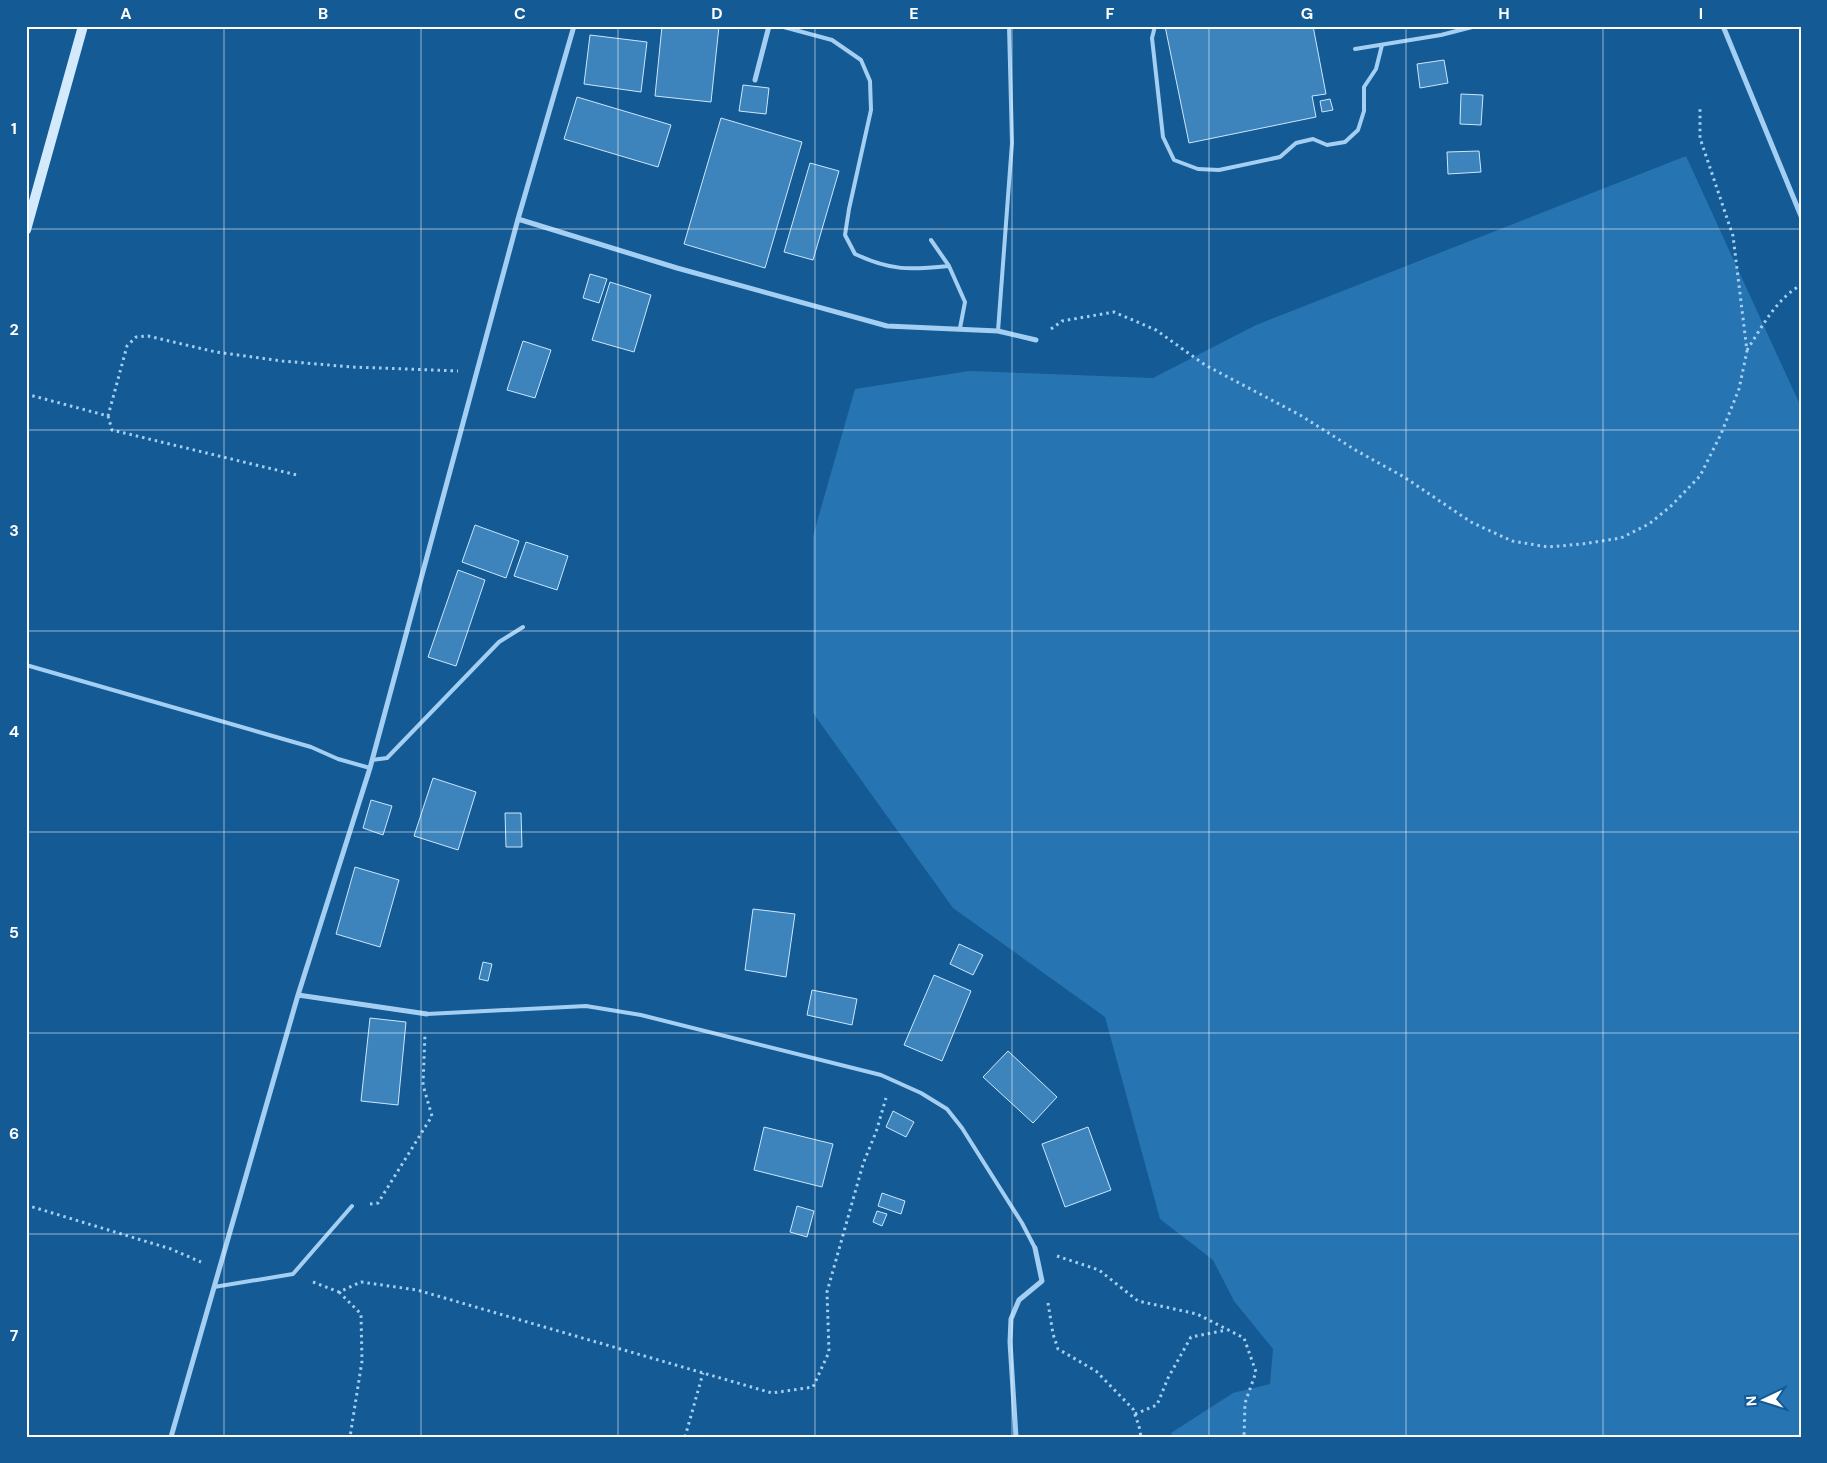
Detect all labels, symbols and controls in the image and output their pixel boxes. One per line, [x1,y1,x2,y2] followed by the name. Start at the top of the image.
[120,3,132,24] text: A
[318,3,328,24] text: B
[514,3,526,24] text: C
[711,3,723,24] text: D
[909,3,919,24] text: E
[1106,3,1115,24] text: F
[1301,3,1313,24] text: G
[1498,3,1510,24] text: H
[1699,3,1703,24] text: I
[11,118,17,139] text: 1
[9,319,19,340] text: 2
[9,520,19,541] text: 3
[9,721,19,742] text: 4
[9,922,19,943] text: 5
[9,1123,19,1144] text: 6
[10,1325,19,1346] text: 7
[1740,1376,1790,1426] north arrow
[1742,1395,1760,1407] text: N

